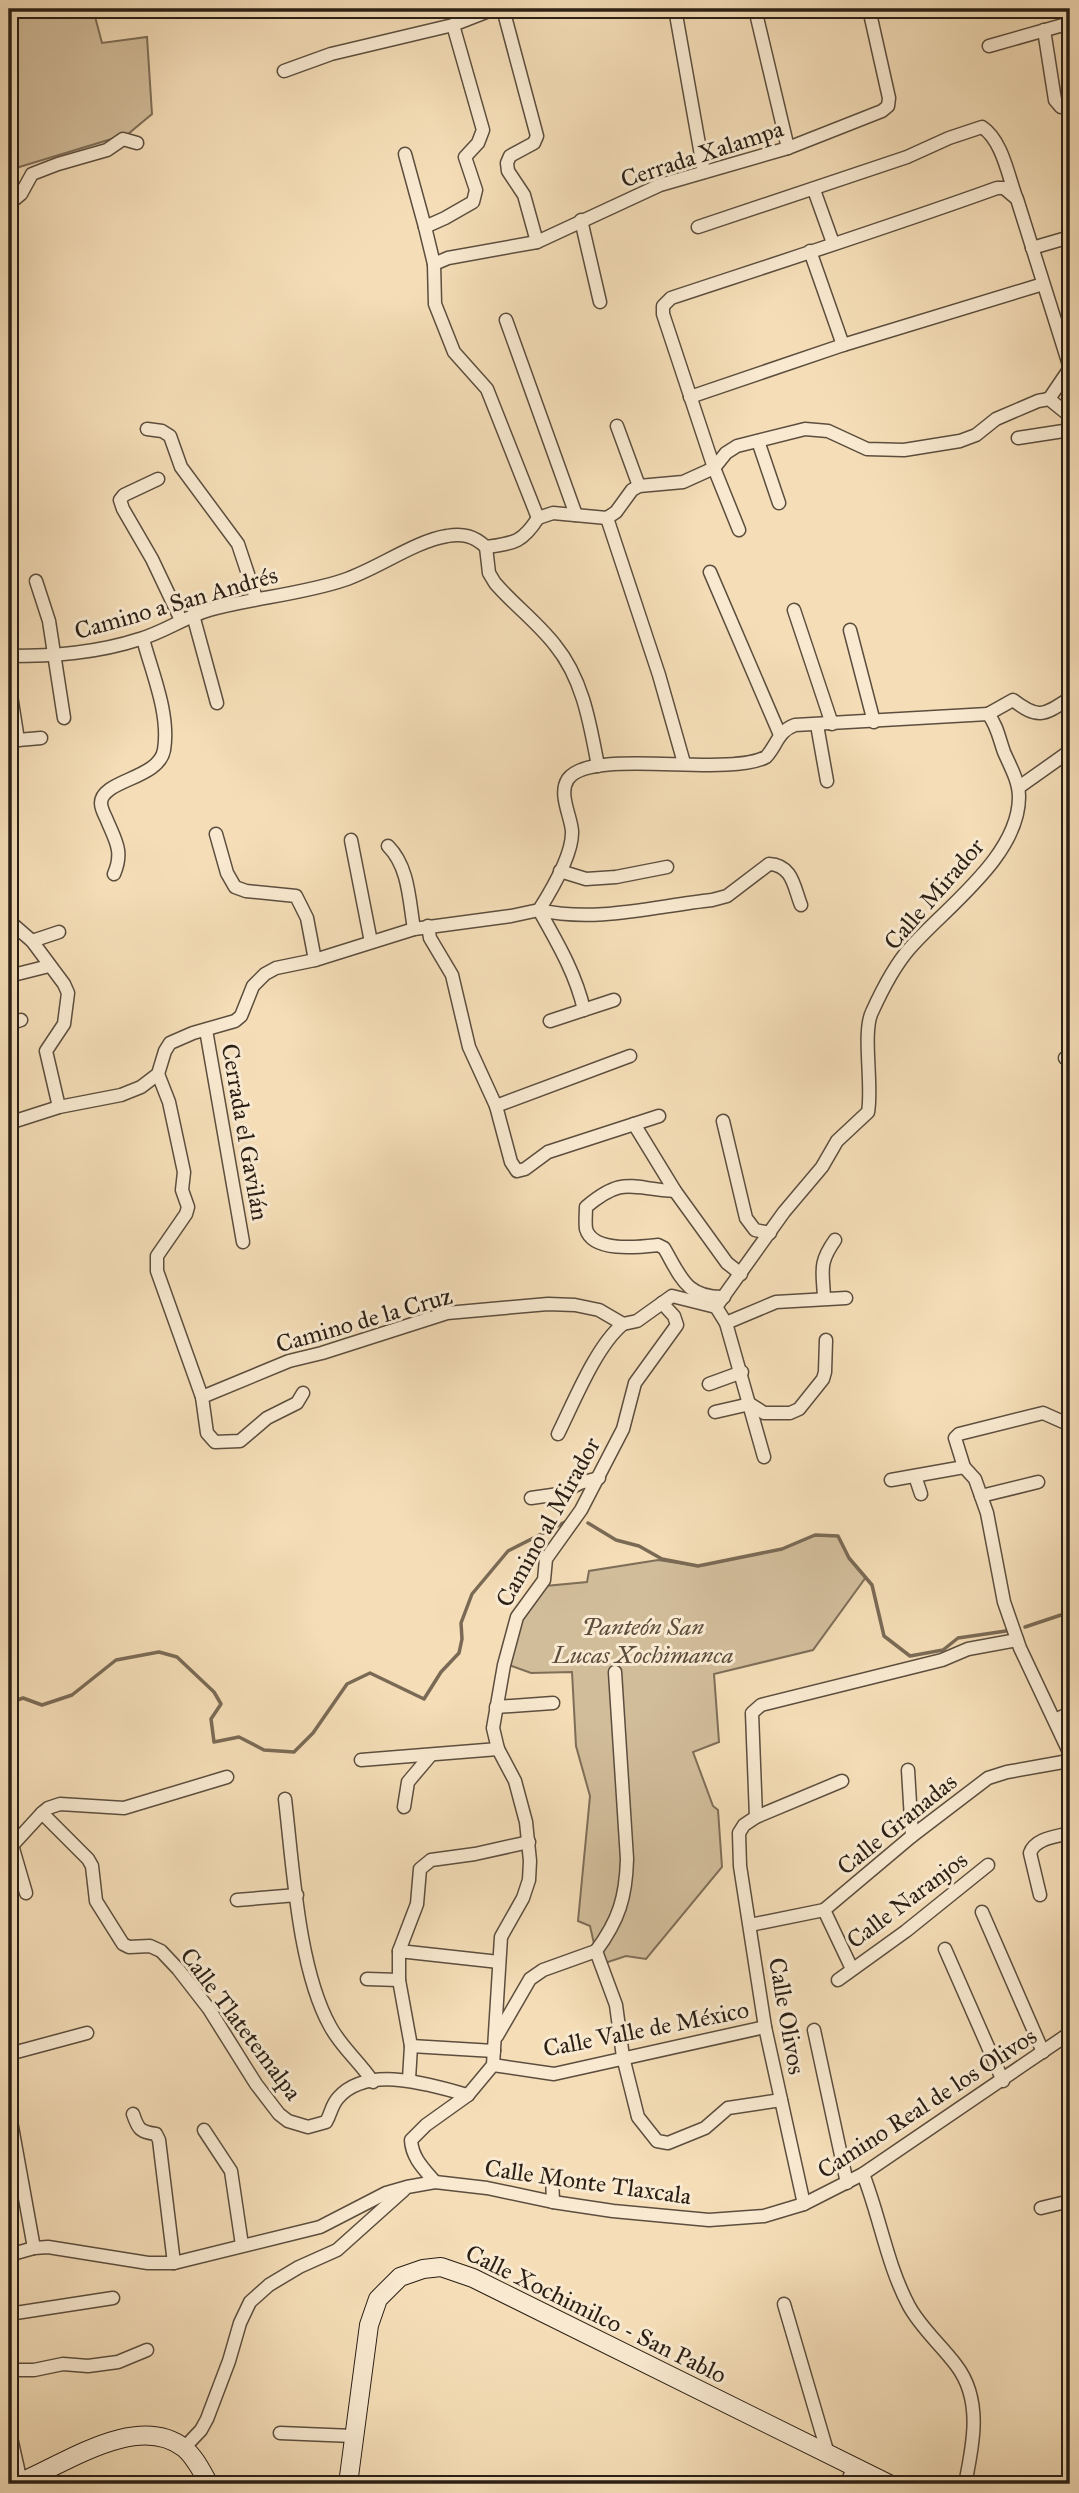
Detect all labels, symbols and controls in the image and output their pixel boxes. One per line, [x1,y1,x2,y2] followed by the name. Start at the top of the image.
[617,113,788,194] street label: Cerrada Xalampa
[71,560,281,646] street label: Camino a San Andrés
[877,832,991,956] street label: Calle Mirador
[215,1041,275,1223] street label: Cerrada el Gavilán
[272,1280,456,1360] street label: Camino de la Cruz
[489,1432,607,1612] street label: Camino al Mirador
[552,1612,733,1670] park label: Panteón San Lucas Xochimanca
[831,1767,963,1881] street label: Calle Granadas
[841,1845,973,1955] street label: Calle Naranjos
[174,1942,309,2107] street label: Calle Tlatetemalpa
[762,1955,812,2077] street label: Calle Olivos
[541,1994,751,2064] street label: Calle Valle de México
[812,2021,1042,2185] street label: Camino Real de los Olivos
[483,2153,694,2211] street label: Calle Monte Tlaxcala
[461,2238,731,2390] street label: Calle Xochimilco - San Pablo

